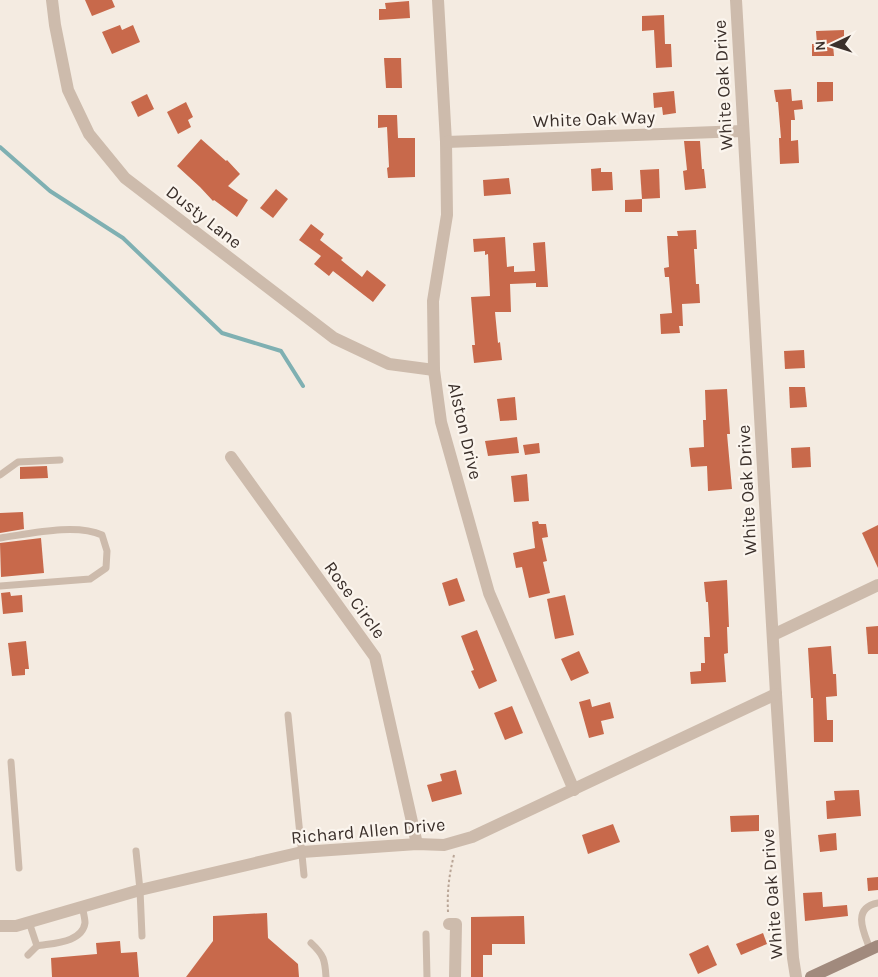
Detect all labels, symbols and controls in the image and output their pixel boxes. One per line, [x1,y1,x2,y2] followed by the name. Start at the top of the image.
[709,19,737,151] street label: White Oak Drive
[808,20,858,70] north arrow
[812,40,829,51] text: N
[532,106,656,132] street label: White Oak Way
[162,181,246,253] street label: Dusty Lane
[443,380,487,482] street label: Alston Drive
[733,424,761,556] street label: White Oak Drive
[320,557,390,643] street label: Rose Circle
[290,813,446,849] street label: Richard Allen Drive
[756,828,788,960] street label: White Oak Drive

